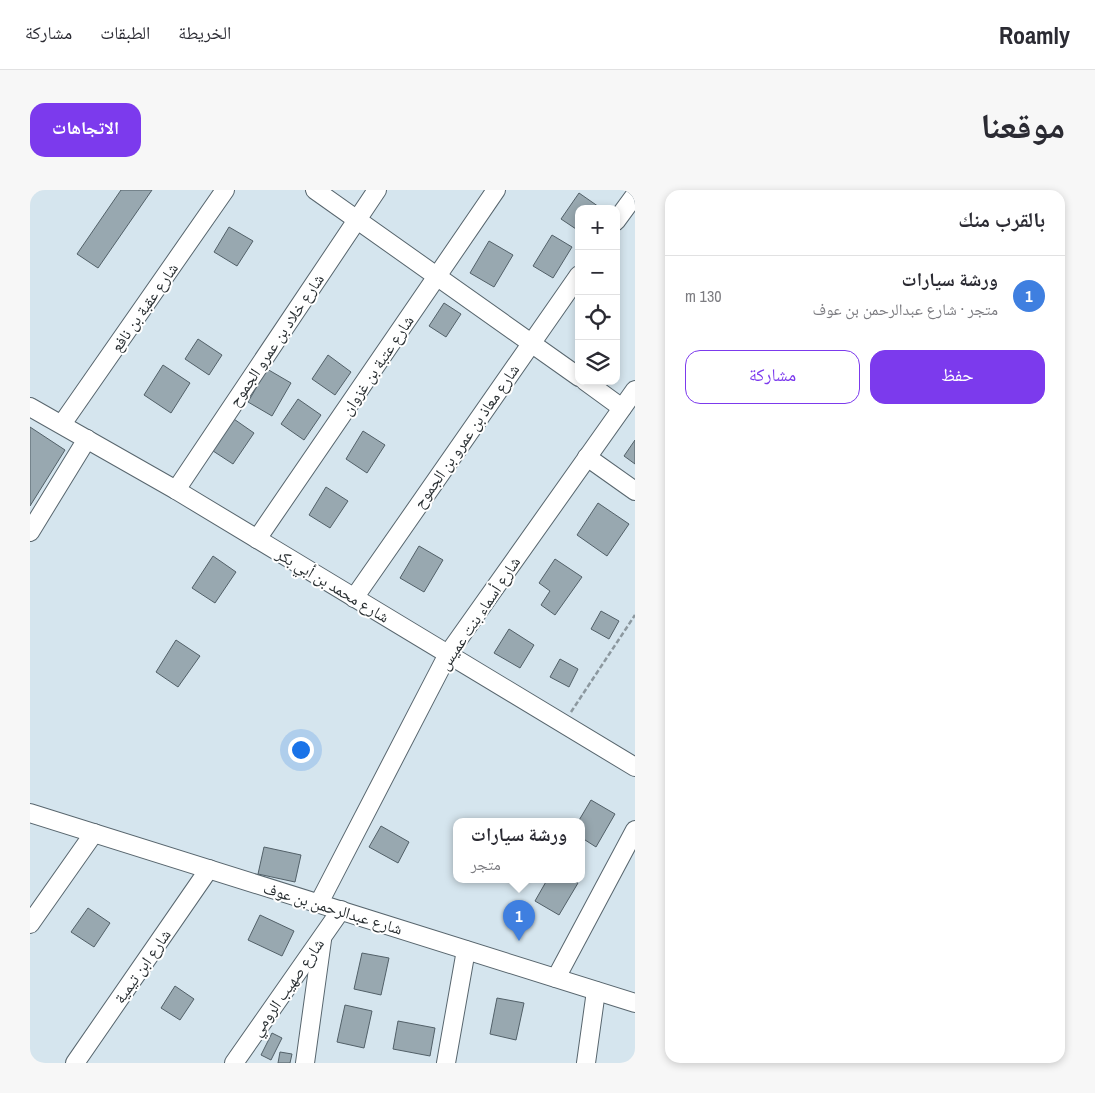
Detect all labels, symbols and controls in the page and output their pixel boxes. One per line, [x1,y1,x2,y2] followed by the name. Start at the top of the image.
[999,19,1070,51] text: Roamly
[25,20,72,45] text: مشاركة
[100,20,150,45] text: الطبقات
[178,20,231,45] text: الخريطة
[980,102,1065,149] text: موقعنا
[30,103,141,157] button: الاتجاهات
[575,205,620,385] map controls
[575,205,620,250] button: +
[958,205,1045,234] text: بالقرب منك
[575,250,620,295] button: −
[105,258,183,356] street label: شارع عقبة بن نافع
[901,266,998,292] text: ورشة سيارات
[223,269,329,411] street label: شارع خلاد بن عمرو الجموح
[685,285,721,307] text: 130 m
[1025,285,1033,307] text: 1
[575,295,620,340] button: locate
[812,298,998,320] text: متجر · شارع عبدالرحمن بن عوف
[335,311,419,419] street label: شارع عتبة بن غزوان
[575,340,620,385] button: layers
[685,350,860,404] button: مشاركة
[870,350,1045,404] button: حفظ
[408,359,524,513] street label: شارع معاذ بن عمرو بن الجموح
[270,542,394,629] street label: شارع محمد بن أبي بكر
[433,552,525,674] street label: شارع أسماء بنت عميس
[288,737,314,763] your location
[453,818,585,883] popup
[471,821,567,847] text: ورشة سيارات
[471,853,501,875] text: متجر
[261,876,405,940] street label: شارع عبدالرحمن بن عوف
[503,900,535,941] pin: 1
[108,924,176,1008] street label: شارع ابن تيمية
[245,934,331,1041] street label: شارع صهيب الرومي

